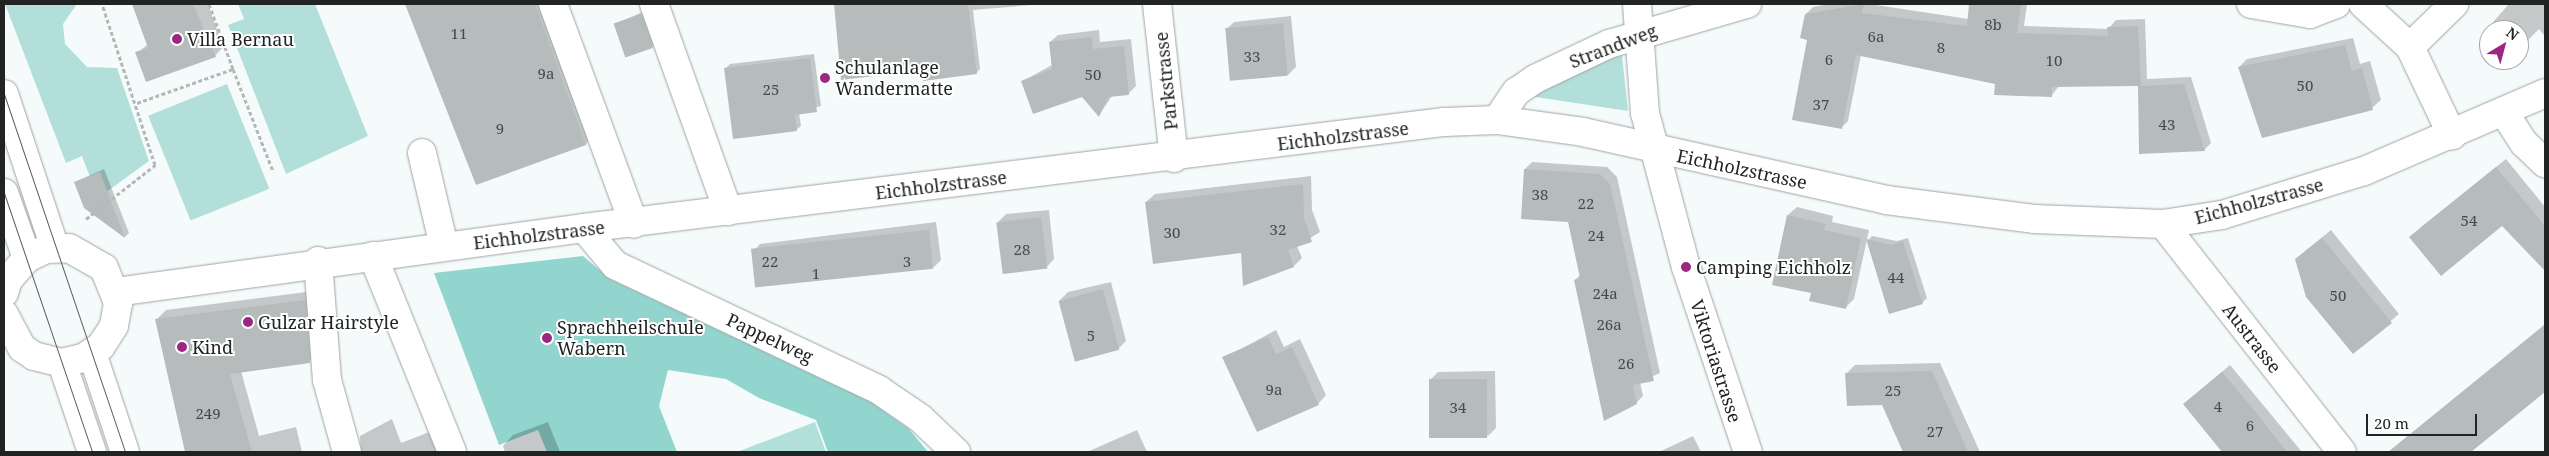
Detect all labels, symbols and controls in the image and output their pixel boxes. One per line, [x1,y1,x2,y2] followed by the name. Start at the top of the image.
[1984,16,2002,34] house number: 8b
[1566,19,1660,73] street label: Strandweg
[2479,20,2529,70] north arrow
[2503,23,2523,44] text: N
[451,25,467,43] house number: 11
[187,28,294,50] place label: Villa Bernau
[1868,28,1884,46] house number: 6a
[1150,31,1182,131] street label: Parkstrasse
[171,33,183,45] marker: Villa Bernau
[1937,39,1945,57] house number: 8
[1244,48,1260,66] house number: 33
[1825,51,1833,69] house number: 6
[2046,52,2062,70] house number: 10
[835,57,953,100] place label: Schulanlage Wandermatte
[538,65,554,83] house number: 9a
[1085,66,1101,84] house number: 50
[819,72,831,84] marker: Schulanlage Wandermatte
[2297,77,2313,95] house number: 50
[763,81,779,99] house number: 25
[1813,96,1829,114] house number: 37
[2159,116,2175,134] house number: 43
[1276,117,1410,155] street label: Eichholzstrasse
[496,120,504,138] house number: 9
[1675,145,1809,193] street label: Eichholzstrasse
[874,166,1008,204] street label: Eichholzstrasse
[2192,173,2326,229] street label: Eichholzstrasse
[1532,186,1548,204] house number: 38
[1578,195,1594,213] house number: 22
[2461,212,2477,230] house number: 54
[472,216,606,254] street label: Eichholzstrasse
[1270,221,1286,239] house number: 32
[1164,224,1180,242] house number: 30
[1588,227,1604,245] house number: 24
[1014,241,1030,259] house number: 28
[762,253,778,271] house number: 22
[903,253,911,271] house number: 3
[1696,256,1851,278] place label: Camping Eichholz
[1680,261,1692,273] marker: Camping Eichholz
[812,265,820,283] house number: 1
[1888,269,1904,287] house number: 44
[1592,285,1618,303] house number: 24a
[2330,287,2346,305] house number: 50
[1686,297,1746,425] street label: Viktoriastrasse
[2218,299,2286,377] street label: Austrasse
[723,309,817,367] street label: Pappelweg
[258,311,399,333] place label: Gulzar Hairstyle
[242,316,254,328] marker: Gulzar Hairstyle
[1596,316,1622,334] house number: 26a
[557,317,704,359] place label: Sprachheilschule Wabern
[1087,327,1095,345] house number: 5
[541,332,553,344] marker: Sprachheilschule Wabern
[192,336,233,358] place label: Kind
[176,341,188,353] marker: Kind
[1618,355,1634,373] house number: 26
[1266,381,1282,399] house number: 9a
[1885,382,1901,400] house number: 25
[2214,398,2222,416] house number: 4
[1450,399,1466,417] house number: 34
[2369,404,2480,436] scale bar
[195,405,221,423] house number: 249
[2374,413,2409,433] text: 20 m
[2246,417,2254,435] house number: 6
[1927,423,1943,441] house number: 27

